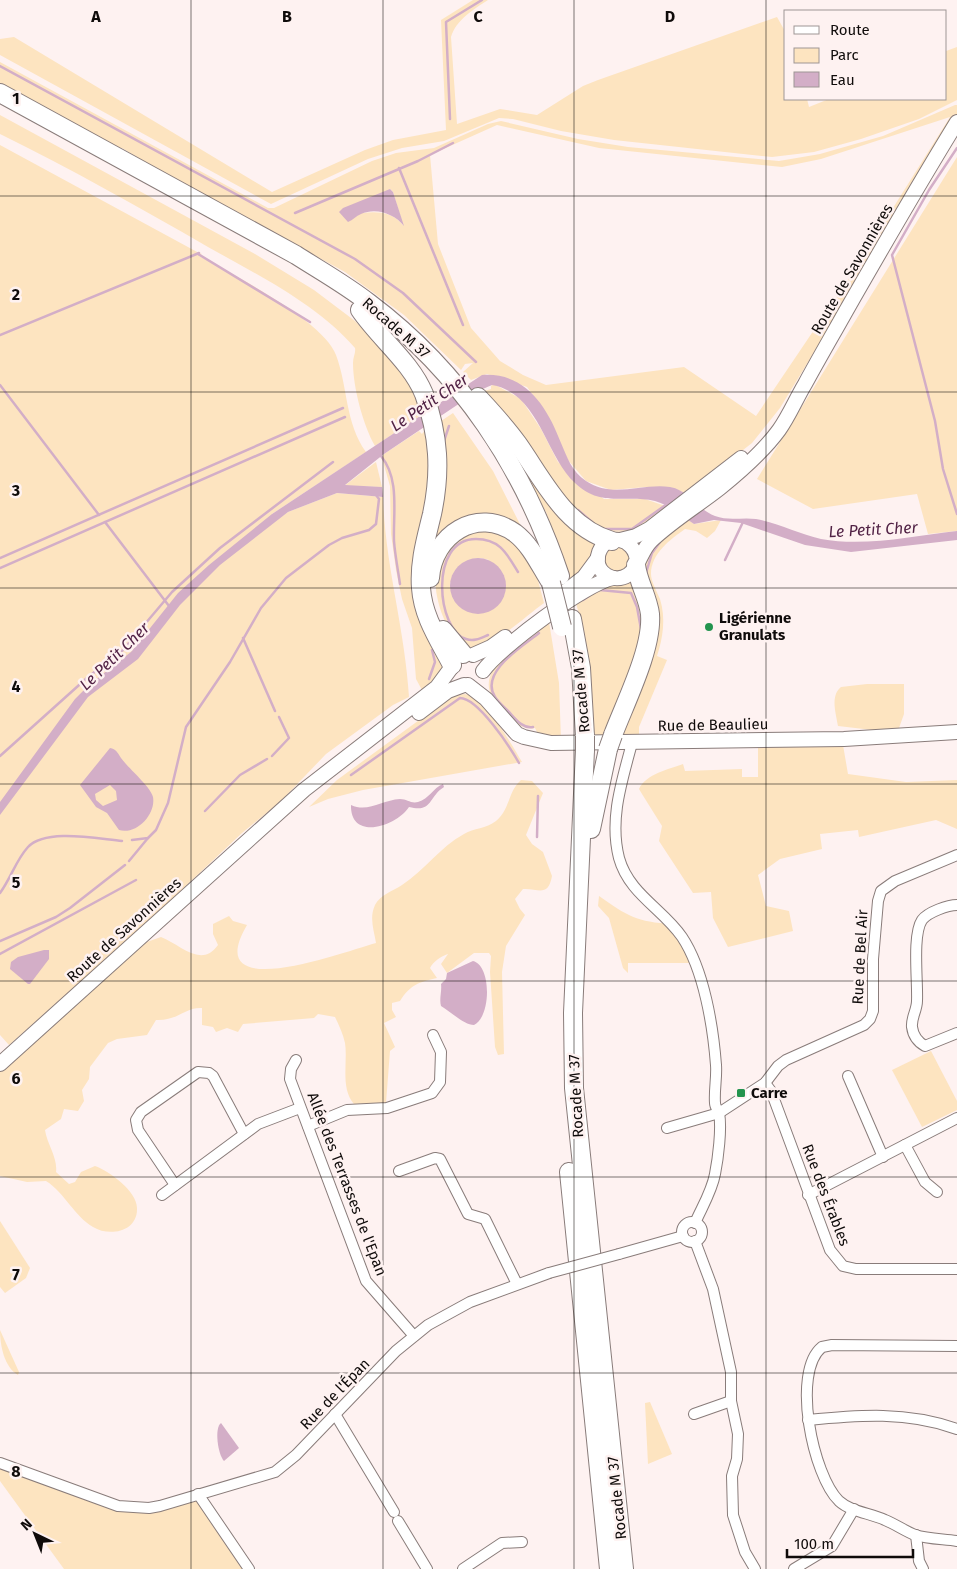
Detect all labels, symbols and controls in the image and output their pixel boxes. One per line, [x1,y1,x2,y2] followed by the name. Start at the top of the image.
[90,7,101,26] text: A
[282,7,292,26] text: B
[473,7,483,26] text: C
[665,7,675,26] text: D
[784,10,947,100] legend
[830,21,870,39] text: Route
[830,46,859,64] text: Parc
[830,71,855,89] text: Eau
[12,89,20,108] text: 1
[807,201,897,337] street label: Route de Savonnières
[12,285,20,304] text: 2
[359,294,434,362] street label: Rocade M 37
[387,369,472,435] water label: Le Petit Cher
[11,481,20,500] text: 3
[828,518,919,541] water label: Le Petit Cher
[719,609,791,644] place label: Ligérienne Granulats
[76,618,154,694] water label: Le Petit Cher
[703,621,715,633] marker: Ligérienne Granulats
[568,648,594,733] street label: Rocade M 37
[11,677,21,696] text: 4
[658,715,768,735] street label: Rue de Beaulieu
[12,873,21,892] text: 5
[63,874,185,986] street label: Route de Savonnières
[849,909,871,1005] street label: Rue de Bel Air
[565,1053,587,1138] street label: Rocade M 37
[11,1069,21,1088] text: 6
[751,1084,788,1102] place label: Carre
[735,1087,747,1099] marker: Carre
[304,1090,390,1278] street label: Allée des Terrasses de l'Epan
[798,1141,854,1249] street label: Rue des Érables
[12,1265,20,1284] text: 7
[297,1355,373,1433] street label: Rue de l'Épan
[604,1455,630,1541] street label: Rocade M 37
[11,1462,21,1481] text: 8
[10,1509,60,1559] north arrow
[17,1515,36,1534] text: N
[787,1526,913,1558] scale bar
[794,1535,834,1553] text: 100 m

